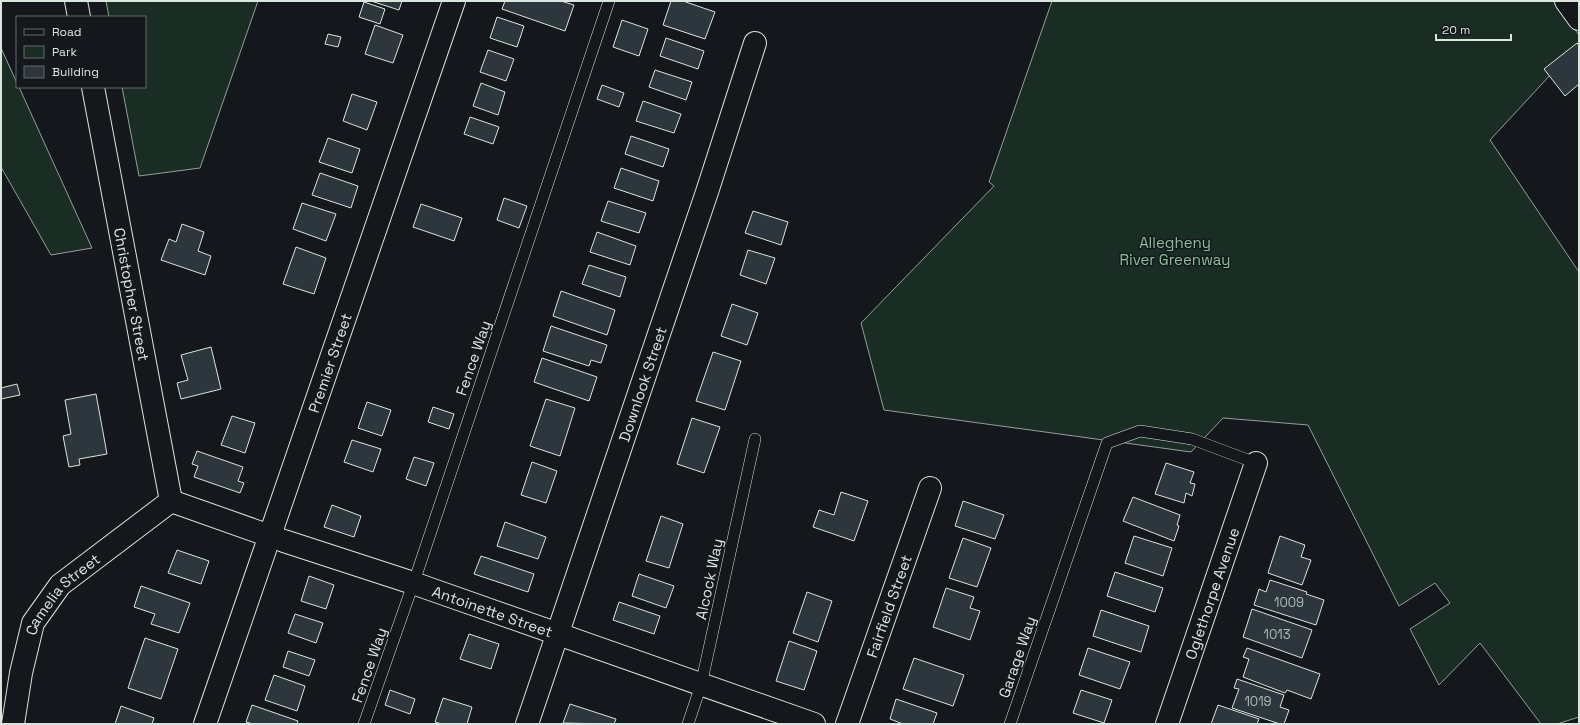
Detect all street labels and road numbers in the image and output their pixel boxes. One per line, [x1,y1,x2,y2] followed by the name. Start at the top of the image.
[110,226,154,363] street label: Christopher Street
[303,310,355,415] street label: Premier Street
[451,318,495,398] street label: Fence Way
[614,324,670,444] street label: Downlook Street
[1180,525,1243,662] street label: Oglethorpe Avenue
[691,537,727,621] street label: Alcock Way
[21,549,103,637] street label: Camelia Street
[862,552,915,660] street label: Fairfield Street
[430,581,556,641] street label: Antoinette Street
[994,614,1040,700] street label: Garage Way
[347,625,391,705] street label: Fence Way

